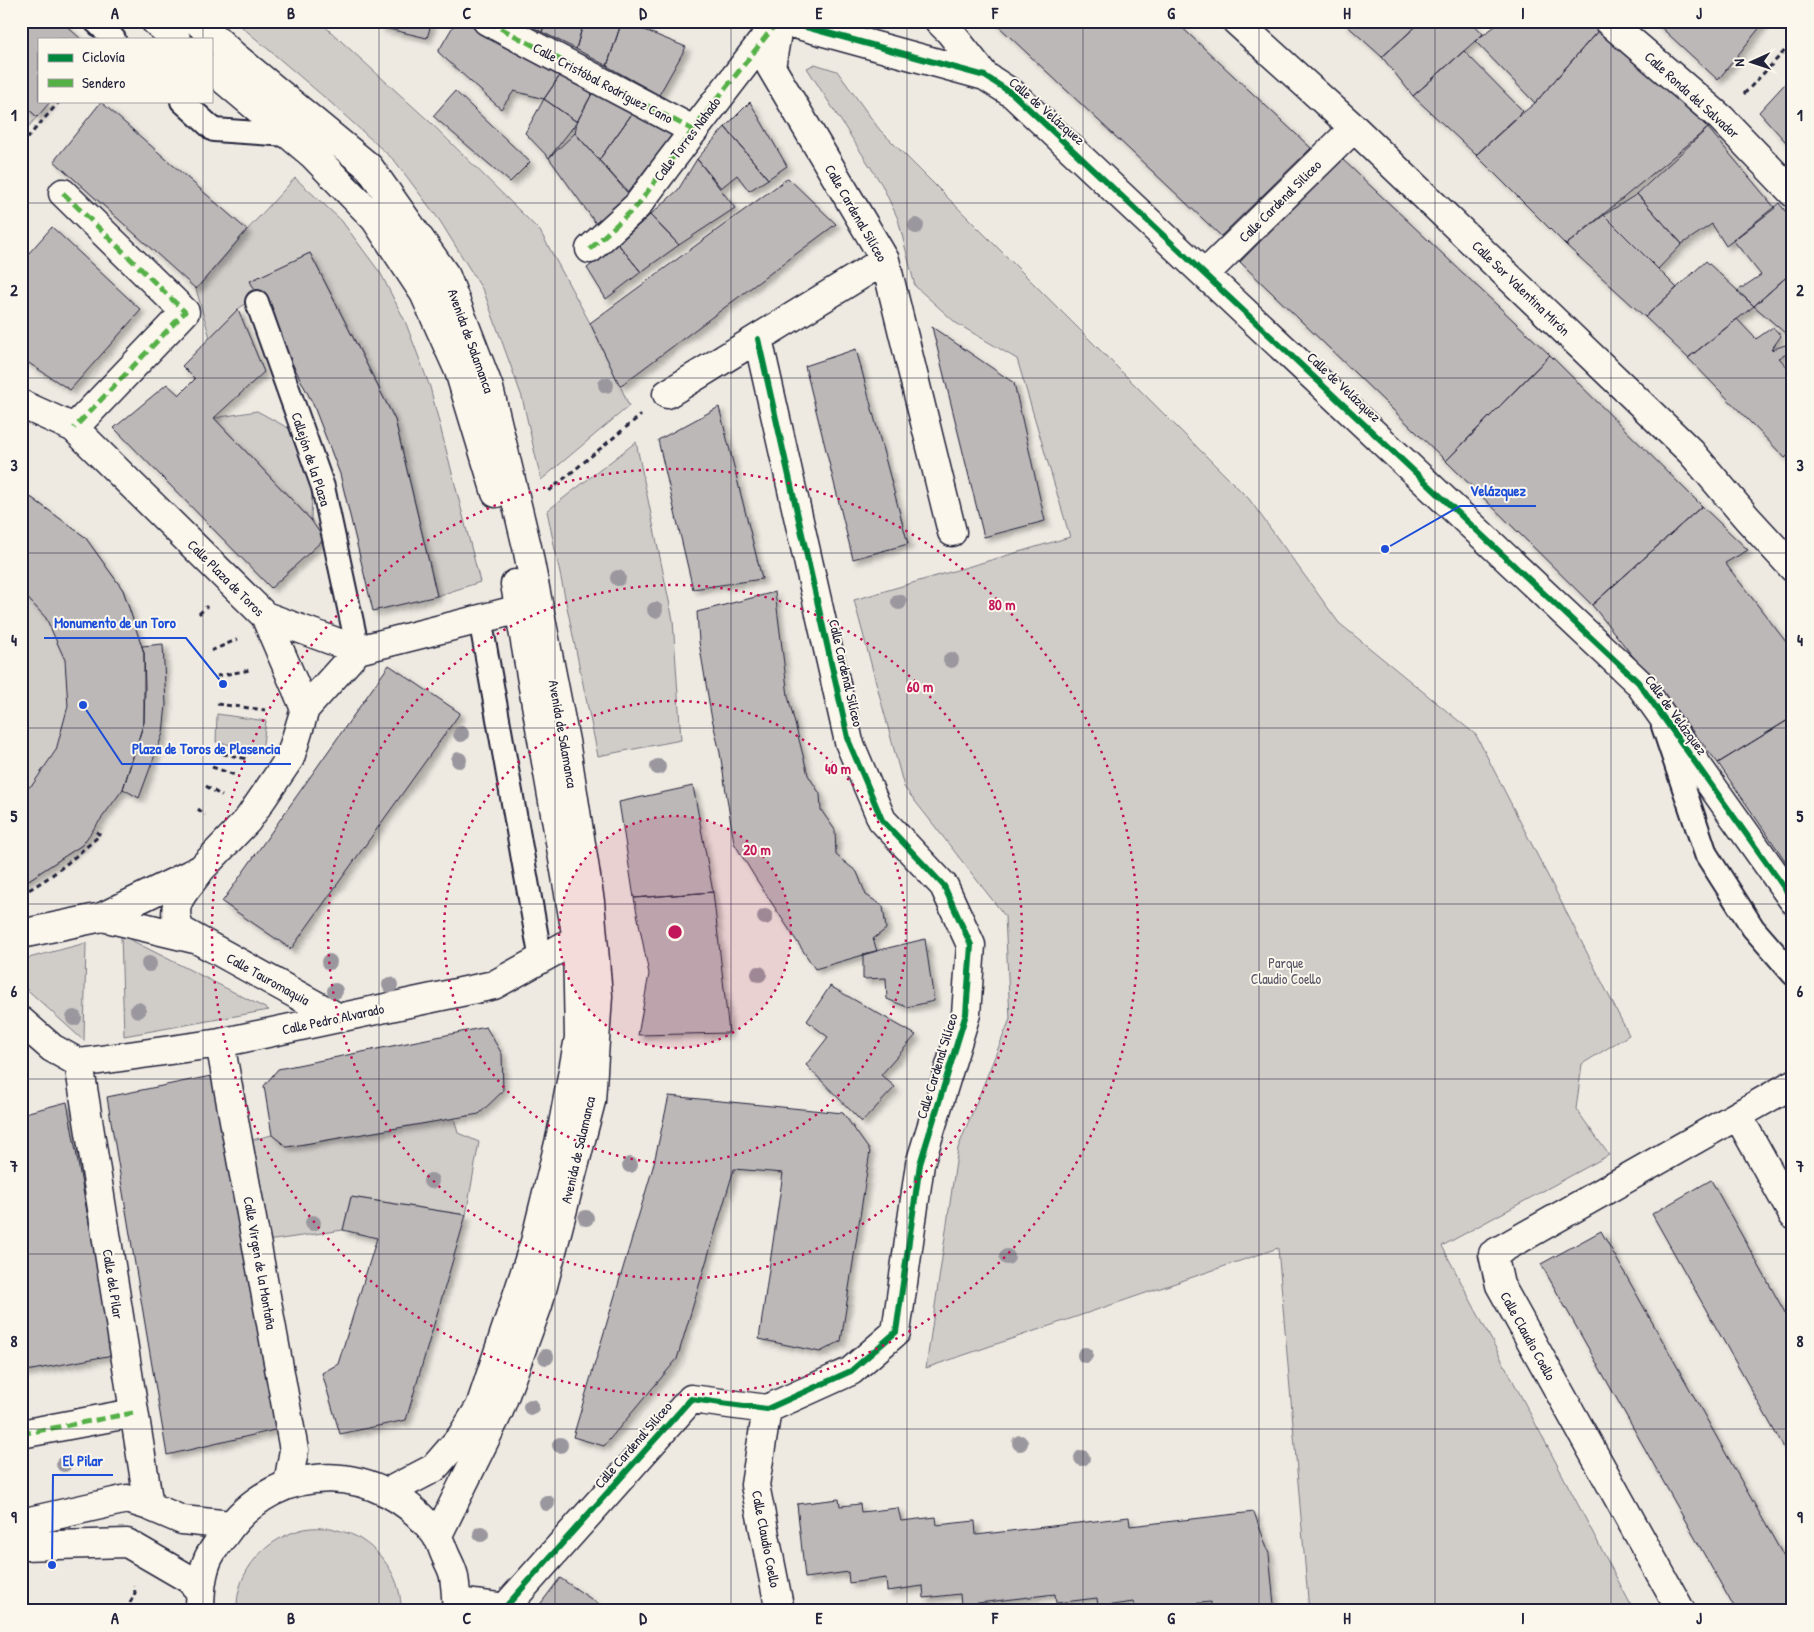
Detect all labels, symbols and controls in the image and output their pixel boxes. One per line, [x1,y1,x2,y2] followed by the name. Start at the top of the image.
[111,2,119,24] text: A
[287,2,295,24] text: B
[463,2,472,24] text: C
[639,2,647,24] text: D
[815,2,823,24] text: E
[991,2,999,24] text: F
[1167,2,1175,24] text: G
[1343,2,1351,24] text: H
[1521,2,1525,24] text: I
[1696,2,1702,24] text: J
[38,38,212,102] legend
[529,38,677,129] street label: Calle Cristóbal Rodríguez Cano
[1726,38,1776,88] north arrow
[82,46,125,67] text: Ciclovía
[1641,47,1744,143] street label: Calle Ronda del Salvador
[1729,58,1748,67] text: N
[82,72,125,93] text: Sendero
[1005,72,1089,150] street label: Calle de Velázquez
[649,93,725,185] street label: Calle Torres Nahado
[11,104,17,126] text: 1
[1797,104,1803,126] text: 1
[1234,155,1325,246] street label: Calle Cardenal Siliceo
[821,161,892,265] street label: Calle Cardenal Silíceo
[1468,236,1575,339] street label: Calle Sor Valentina Mirón
[10,279,18,301] text: 2
[1796,279,1804,301] text: 2
[444,286,499,396] street label: Avenida de Salamanca
[1303,347,1385,427] street label: Calle de Velázquez
[286,410,336,509] street label: Callejón de la Plaza
[10,454,18,476] text: 3
[1796,454,1804,476] text: 3
[1460,476,1536,506] callout: Velázquez
[1470,480,1527,502] text: Velázquez
[184,535,269,620] street label: Calle Plaza de Toros
[989,594,1015,615] text: 80 m
[44,608,186,638] callout: Monumento de un Toro
[54,612,176,633] text: Monumento de un Toro
[825,617,868,729] street label: Calle Cardenal Silíceo
[11,629,17,651] text: 4
[1797,629,1803,651] text: 4
[1640,671,1712,759] street label: Calle de Velázquez
[907,676,933,697] text: 60 m
[545,678,582,790] street label: Avenida de Salamanca
[122,734,291,764] callout: Plaza de Toros de Plasencia
[132,738,280,759] text: Plaza de Toros de Plasencia
[825,758,851,779] text: 40 m
[11,805,18,827] text: 5
[1797,805,1804,827] text: 5
[743,839,771,860] text: 20 m
[666,923,684,941] centre of rings
[223,948,314,1010] street label: Calle Tauromaquia
[1251,953,1322,988] park label: Parque Claudio Coello
[11,980,18,1002] text: 6
[1797,980,1804,1002] text: 6
[280,998,386,1039] street label: Calle Pedro Alvarado
[911,1010,962,1121] street label: Calle Cardenal Silíceo
[556,1094,599,1205] street label: Avenida de Salamanca
[9,1155,18,1177] text: 7
[1795,1155,1804,1177] text: 7
[238,1195,282,1332] street label: Calle Virgen de la Montaña
[99,1248,128,1321] street label: Calle del Pilar
[1496,1288,1561,1384] street label: Calle Claudio Coello
[11,1330,18,1352] text: 8
[1797,1330,1804,1352] text: 8
[590,1397,676,1492] street label: Calle Cardenal Silíceo
[53,1445,113,1475] callout: El Pilar
[63,1450,103,1471] text: El Pilar
[748,1489,785,1589] street label: Calle Claudio Coello
[11,1506,17,1528] text: 9
[1797,1506,1803,1528] text: 9
[111,1607,119,1629] text: A
[287,1607,295,1629] text: B
[463,1607,472,1629] text: C
[639,1607,647,1629] text: D
[815,1607,823,1629] text: E
[991,1607,999,1629] text: F
[1167,1607,1175,1629] text: G
[1343,1607,1351,1629] text: H
[1521,1607,1525,1629] text: I
[1696,1607,1702,1629] text: J

